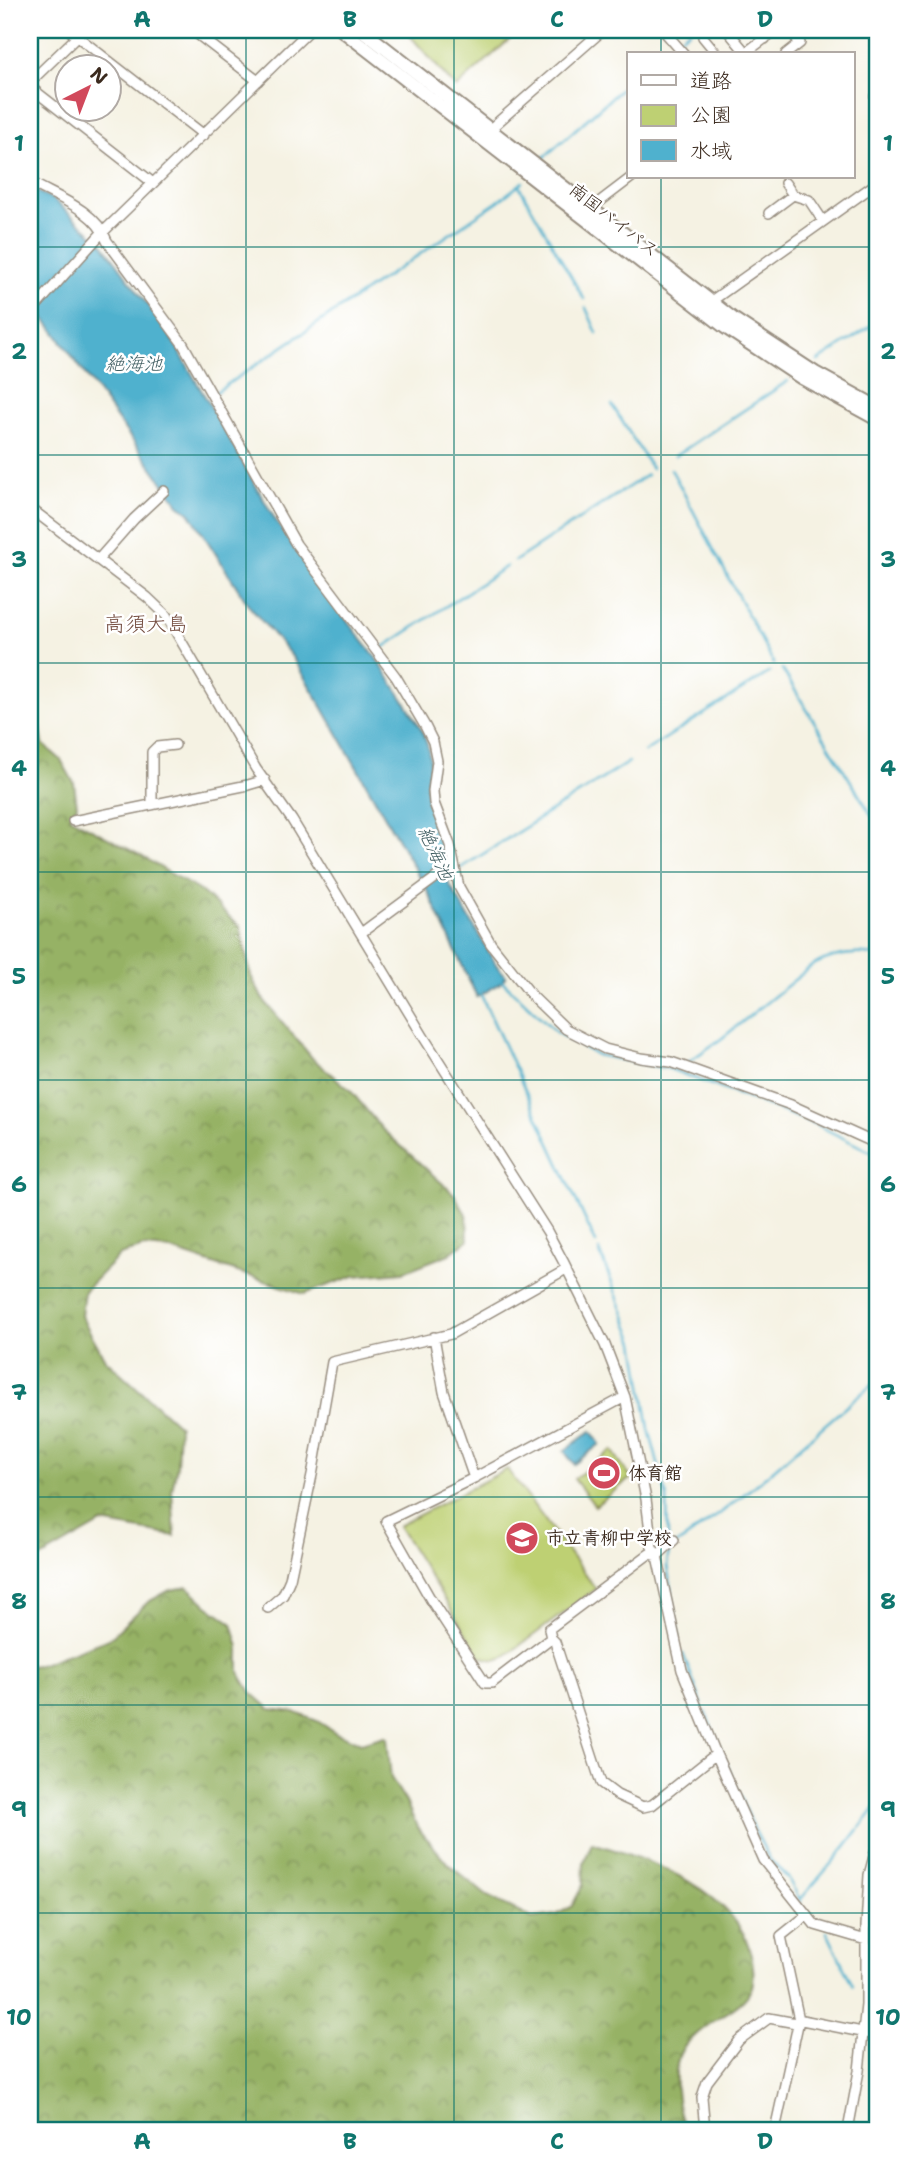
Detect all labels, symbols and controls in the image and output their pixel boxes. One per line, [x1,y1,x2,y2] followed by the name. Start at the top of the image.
[133,4,151,34] text: A
[343,4,357,34] text: B
[550,4,564,34] text: C
[757,4,773,34] text: D
[52,52,122,122] north arrow
[627,52,855,178] legend
[85,61,113,90] text: N
[690,67,732,95] text: 道路
[690,101,732,129] text: 公園
[14,128,24,158] text: 1
[883,128,893,158] text: 1
[690,137,732,165] text: 水域
[564,177,664,263] street label: 南国バイパス
[11,336,27,366] text: 2
[880,336,896,366] text: 2
[105,351,163,376] water label: 絶海池
[11,544,27,574] text: 3
[880,544,896,574] text: 3
[104,610,188,638] district label: 高須大島
[11,753,27,783] text: 4
[880,753,896,783] text: 4
[413,822,460,885] water label: 絶海池
[12,961,26,991] text: 5
[881,961,895,991] text: 5
[11,1169,27,1199] text: 6
[880,1169,896,1199] text: 6
[11,1377,27,1407] text: 7
[880,1377,896,1407] text: 7
[585,1454,623,1492] sports icon: 体育館
[628,1461,682,1485] place label: 体育館
[503,1519,541,1557] school or university icon: 市立青柳中学校
[546,1526,672,1550] place label: 市立青柳中学校
[11,1586,27,1616] text: 8
[880,1586,896,1616] text: 8
[11,1794,27,1824] text: 9
[880,1794,896,1824] text: 9
[6,2002,32,2032] text: 10
[875,2002,901,2032] text: 10
[133,2126,151,2156] text: A
[343,2126,357,2156] text: B
[550,2126,564,2156] text: C
[757,2126,773,2156] text: D

